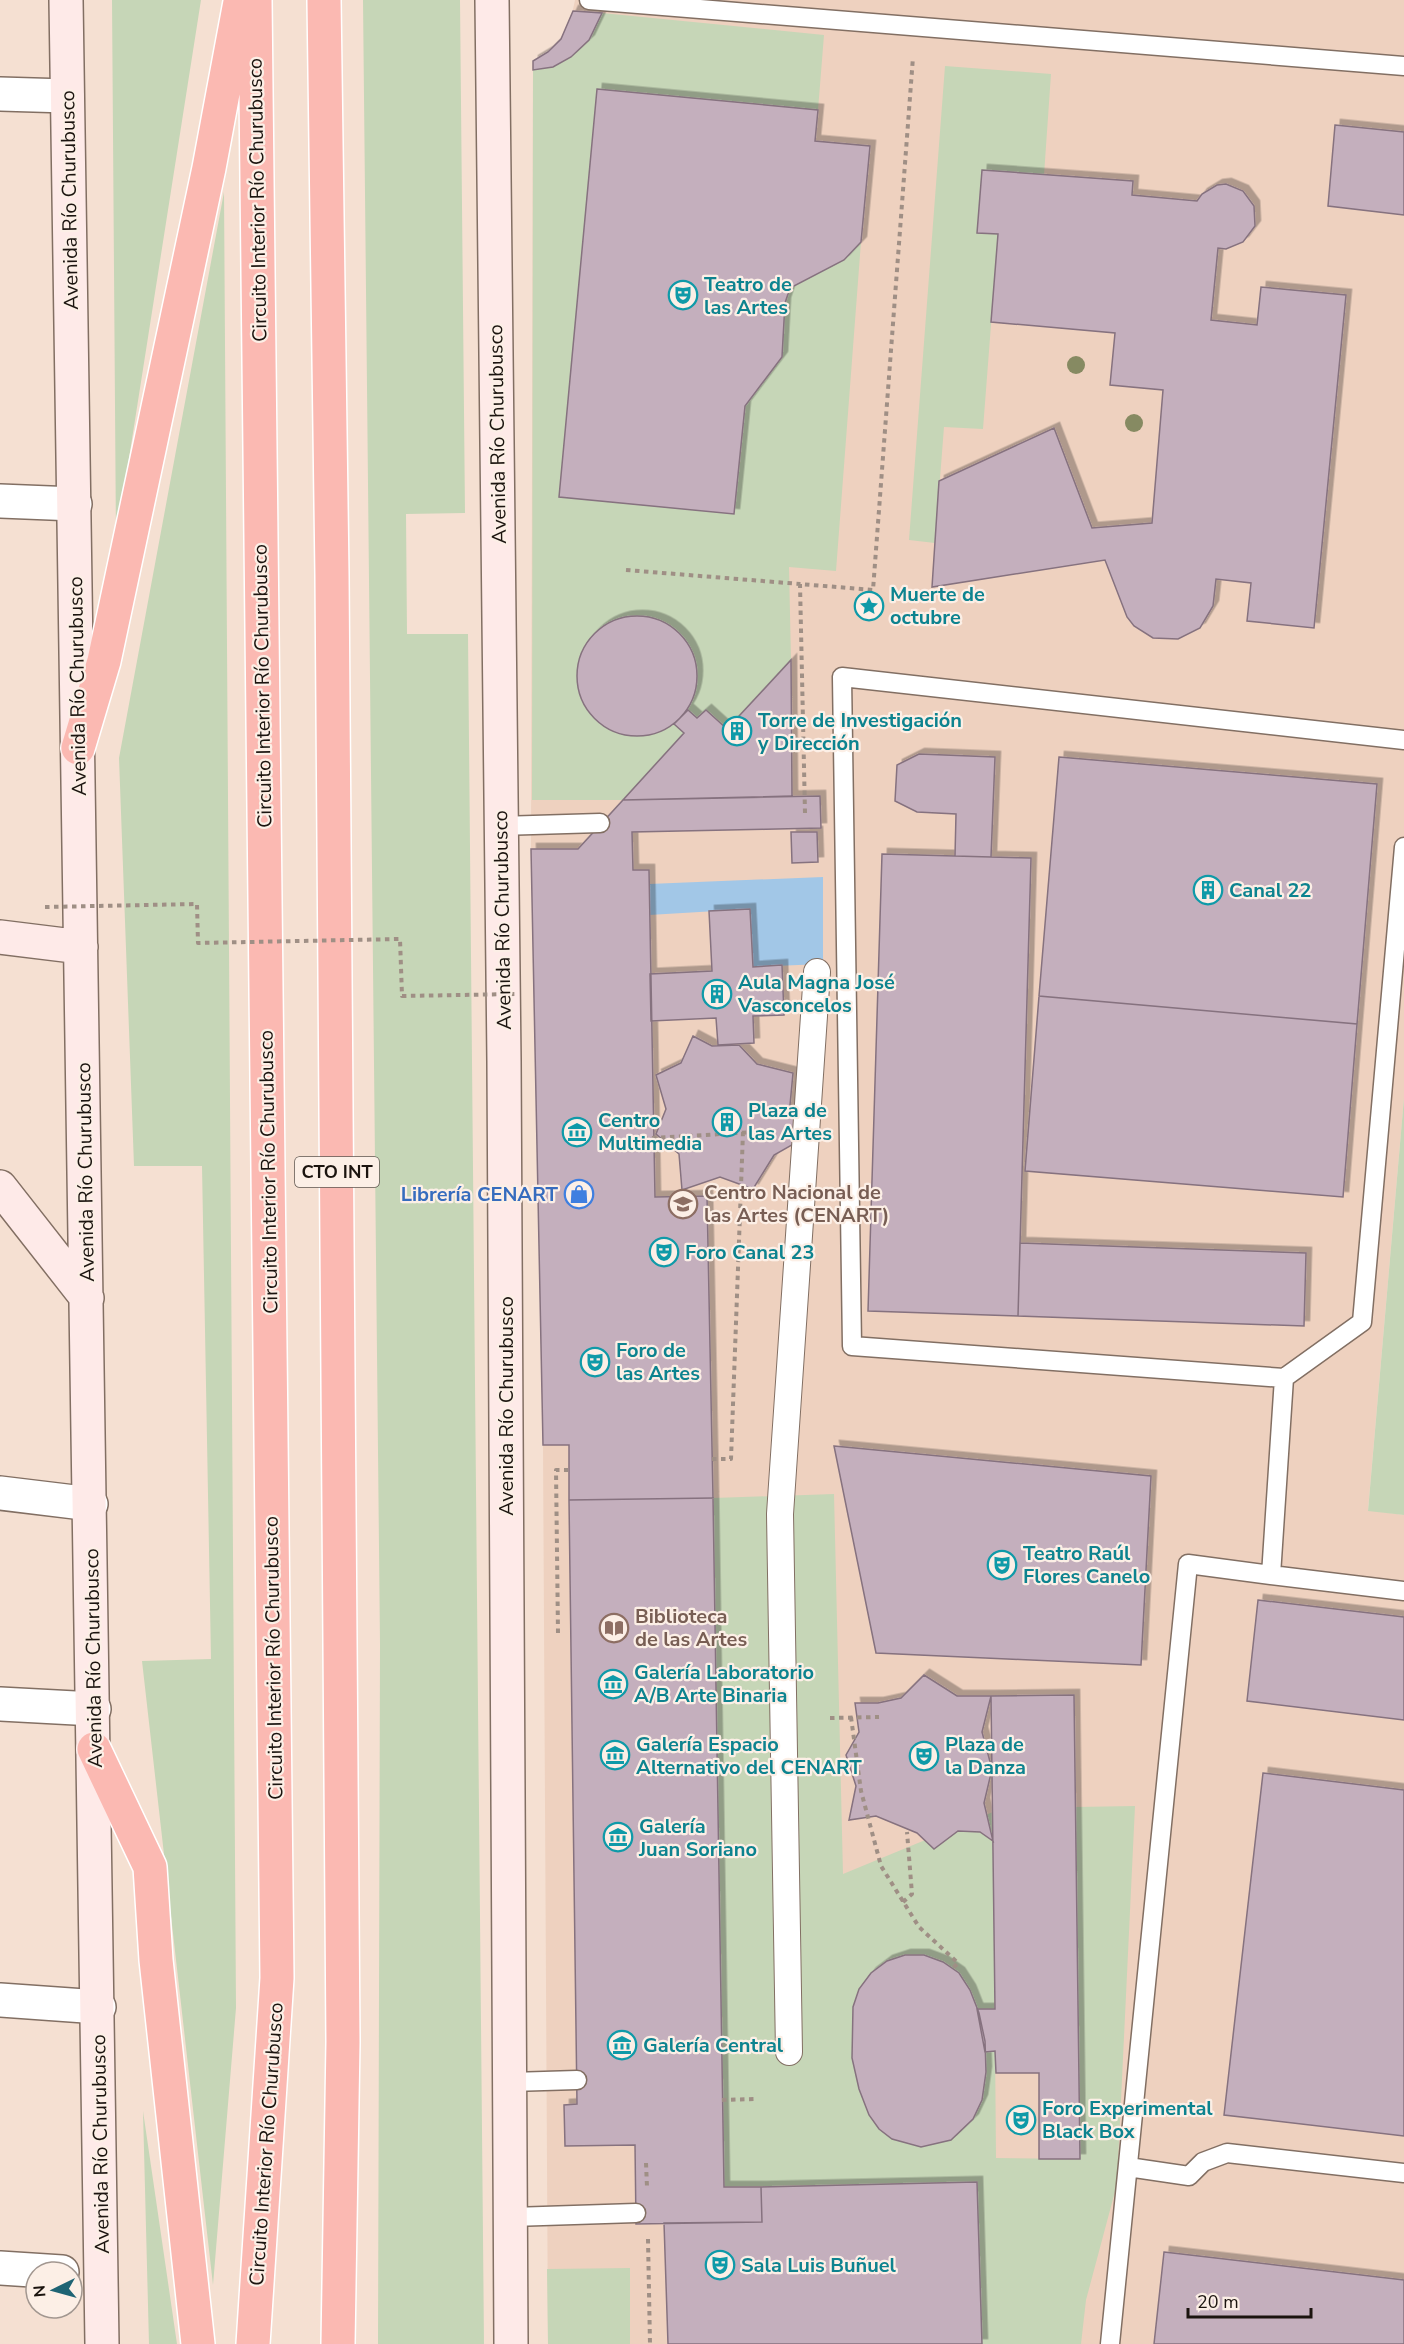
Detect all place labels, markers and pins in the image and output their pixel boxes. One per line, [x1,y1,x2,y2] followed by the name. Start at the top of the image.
[704,271,792,321] place label: Teatro de las Artes
[667,279,699,311] theatre icon: Teatro de las Artes
[890,581,985,631] place label: Muerte de octubre
[853,590,885,622] place icon: Muerte de octubre
[757,707,962,757] place label: Torre de Investigación y Dirección
[721,715,753,747] building icon: Torre de Investigación y Dirección
[1192,874,1224,906] building icon: Canal 22
[1229,877,1312,904] place label: Canal 22
[737,969,895,1019] place label: Aula Magna José Vasconcelos
[701,978,733,1010] building icon: Aula Magna José Vasconcelos
[748,1097,832,1147] place label: Plaza de las Artes
[711,1106,743,1138] building icon: Plaza de las Artes
[598,1107,702,1157] place label: Centro Multimedia
[561,1116,593,1148] museum icon: Centro Multimedia
[563,1178,595,1210] shop icon: Librería CENART
[704,1179,889,1229] place label: Centro Nacional de las Artes (CENART)
[401,1181,559,1208] place label: Librería CENART
[667,1188,699,1220] school or university icon: Centro Nacional de las Artes (CENART)
[648,1236,680,1268] theatre icon: Foro Canal 23
[685,1239,815,1266] place label: Foro Canal 23
[616,1337,700,1387] place label: Foro de las Artes
[579,1346,611,1378] theatre icon: Foro de las Artes
[1023,1540,1150,1590] place label: Teatro Raúl Flores Canelo
[986,1549,1018,1581] theatre icon: Teatro Raúl Flores Canelo
[635,1603,747,1653] place label: Biblioteca de las Artes
[598,1612,630,1644] library icon: Biblioteca de las Artes
[634,1659,814,1709] place label: Galería Laboratorio A/B Arte Binaria
[597,1668,629,1700] museum icon: Galería Laboratorio A/B Arte Binaria
[636,1731,862,1781] place label: Galería Espacio Alternativo del CENART
[945,1731,1026,1781] place label: Plaza de la Danza
[599,1739,631,1771] museum icon: Galería Espacio Alternativo del CENART
[908,1740,940,1772] theatre icon: Plaza de la Danza
[638,1813,757,1863] place label: Galería Juan Soriano
[602,1821,634,1853] museum icon: Galería Juan Soriano
[606,2029,638,2061] museum icon: Galería Central
[643,2032,784,2059] place label: Galería Central
[1042,2095,1213,2145] place label: Foro Experimental Black Box
[1005,2104,1037,2136] theatre icon: Foro Experimental Black Box
[704,2249,736,2281] theatre icon: Sala Luis Buñuel
[741,2252,897,2279] place label: Sala Luis Buñuel

